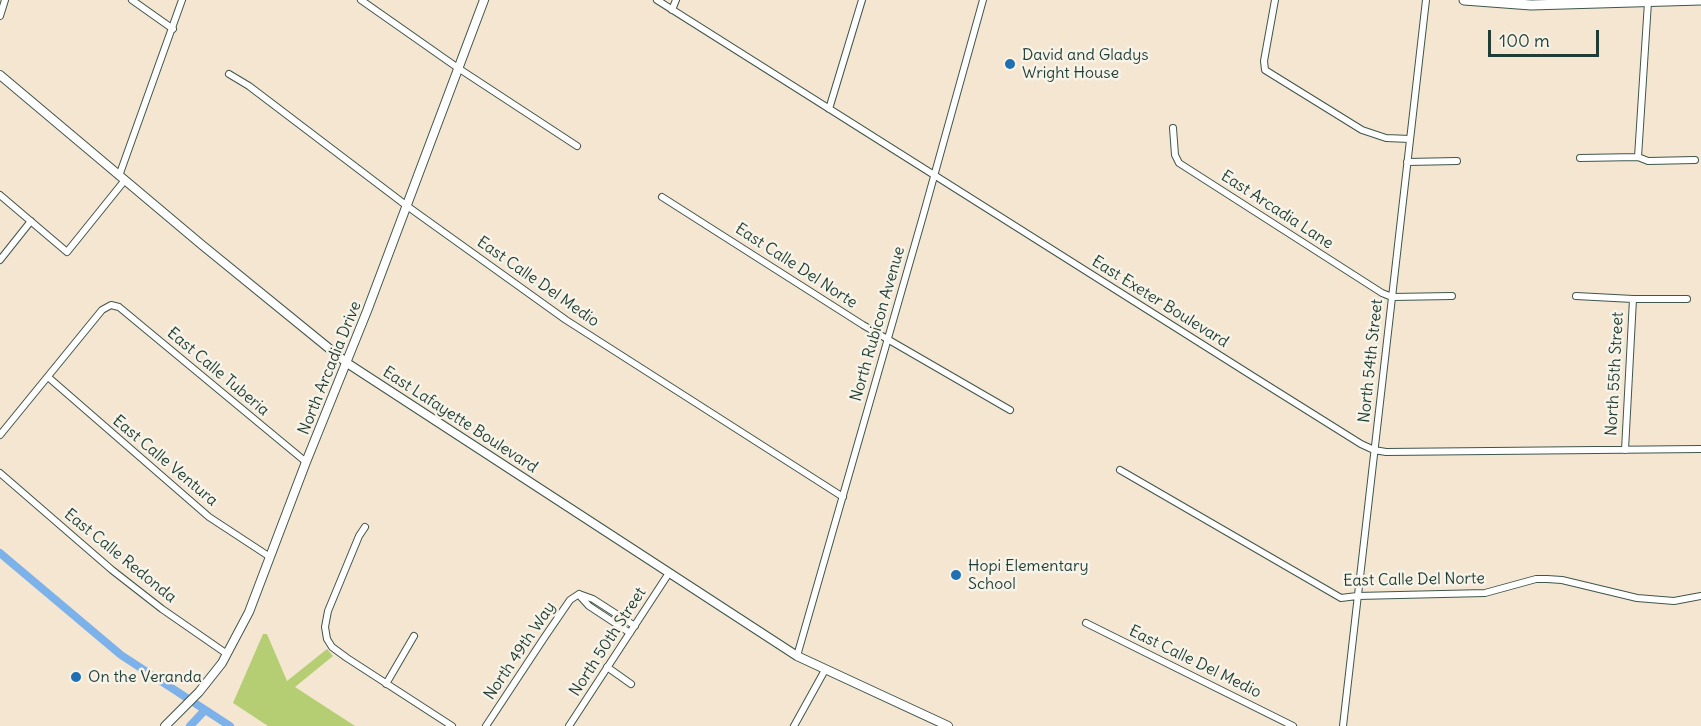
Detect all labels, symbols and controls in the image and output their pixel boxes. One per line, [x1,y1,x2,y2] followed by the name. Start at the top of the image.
[1491,18,1602,56] scale bar
[1499,29,1550,52] text: 100 m
[1022,45,1149,83] place label: David and Gladys Wright House
[1003,57,1017,71] marker: David and Gladys Wright House
[1217,167,1337,253] street label: East Arcadia Lane
[731,219,861,313] street label: East Calle Del Norte
[473,233,603,331] street label: East Calle Del Medio
[847,244,909,404] street label: North Rubicon Avenue
[1088,252,1232,352] street label: East Exeter Boulevard
[294,298,366,438] street label: North Arcadia Drive
[1355,298,1387,424] street label: North 54th Street
[1602,311,1628,437] street label: North 55th Street
[163,324,273,420] street label: East Calle Tuberia
[379,363,541,477] street label: East Lafayette Boulevard
[109,411,221,511] street label: East Calle Ventura
[60,505,180,607] street label: East Calle Redonda
[968,556,1089,594] place label: Hopi Elementary School
[949,568,963,582] marker: Hopi Elementary School
[1343,569,1485,591] street label: East Calle Del Norte
[566,584,650,700] street label: North 50th Street
[480,598,560,704] street label: North 49th Way
[1126,622,1264,702] street label: East Calle Del Medio
[88,667,202,687] place label: On the Veranda
[69,670,83,684] marker: On the Veranda

